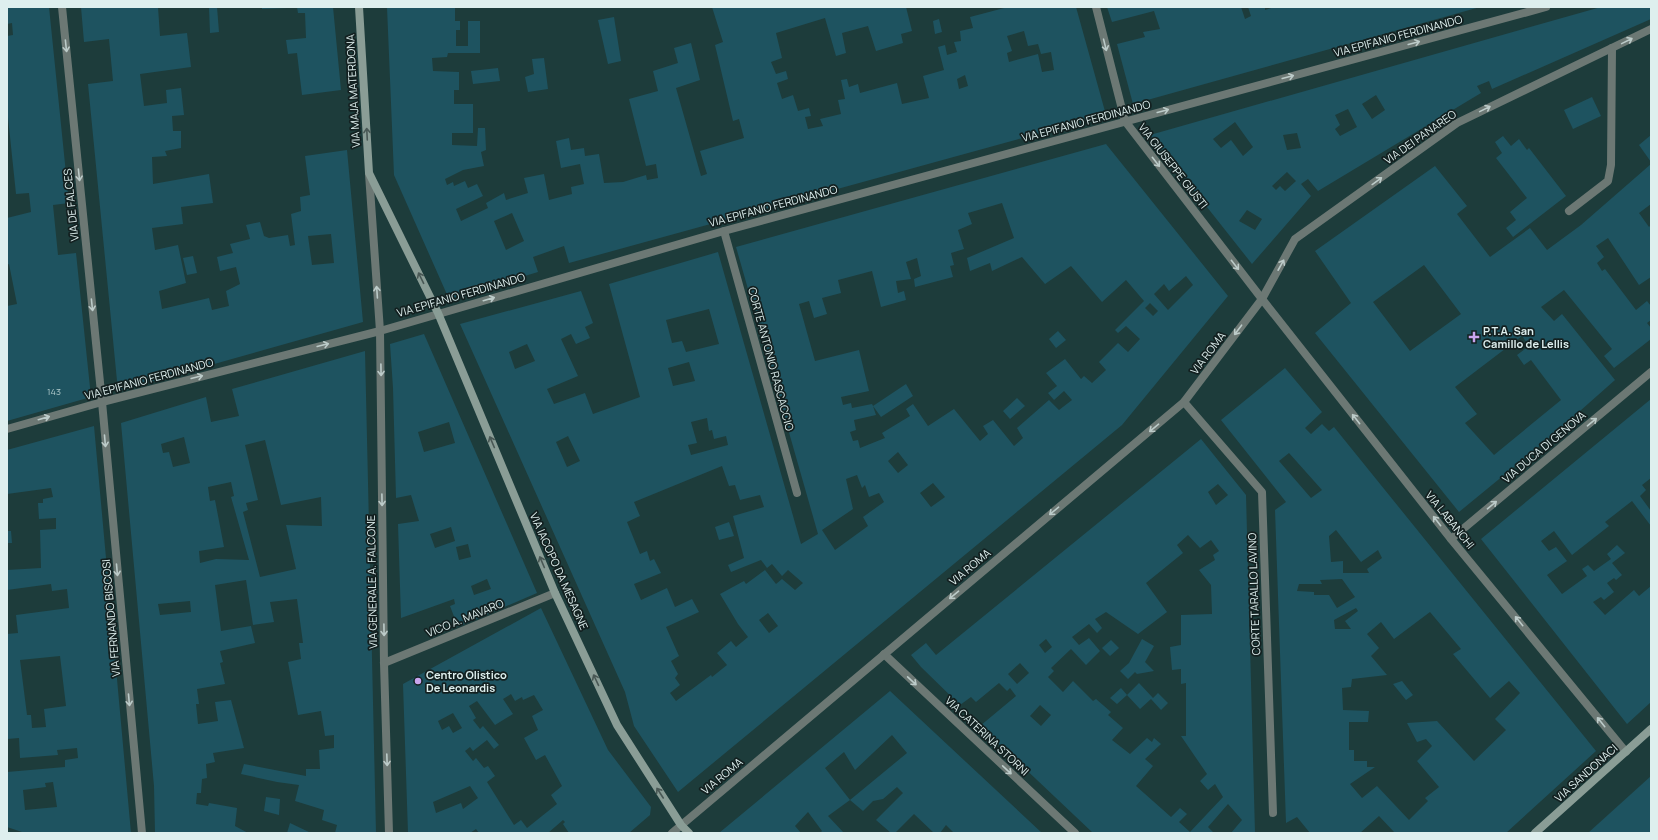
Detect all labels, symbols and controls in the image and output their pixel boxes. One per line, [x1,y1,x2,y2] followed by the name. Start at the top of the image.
[1332,11,1464,60] street label: VIA EPIFANIO FERDINANDO
[342,34,363,148] street label: VIA MAJA MATERDONA
[1621,37,1633,44] one-way arrow
[1102,38,1110,51] one-way arrow
[63,39,70,52] one-way arrow
[1407,39,1420,46] one-way arrow
[1281,73,1294,80] one-way arrow
[1020,96,1152,145] street label: VIA EPIFANIO FERDINANDO
[1479,105,1491,112] one-way arrow
[1381,106,1459,167] street label: VIA DEI PANAREO
[1156,107,1169,114] one-way arrow
[1135,120,1211,211] street label: VIA GIUSEPPE GIUSTI
[363,128,370,141] one-way arrow
[1152,156,1160,167] one-way arrow
[59,168,82,242] street label: VIA DE FALCES
[75,168,83,181] one-way arrow
[1371,176,1382,185] one-way arrow
[707,181,839,230] street label: VIA EPIFANIO FERDINANDO
[1231,259,1240,270] one-way arrow
[1277,259,1285,271] one-way arrow
[395,269,527,320] street label: VIA EPIFANIO FERDINANDO
[417,273,424,285] one-way arrow
[745,285,798,432] street label: CORTE ANTONIO RASCACCIO
[374,286,381,299] one-way arrow
[482,295,495,302] one-way arrow
[88,298,96,311] one-way arrow
[1483,323,1569,351] place label: P.T.A. San Camillo de Lellis
[1234,325,1242,336] one-way arrow
[1187,328,1228,377] street label: VIA ROMA
[1468,331,1480,343] marker: P.T.A. San Camillo de Lellis
[316,341,329,349] one-way arrow
[83,354,215,403] street label: VIA EPIFANIO FERDINANDO
[377,363,385,376] one-way arrow
[190,373,203,381] one-way arrow
[47,385,61,398] house number: 143
[1499,407,1589,486] street label: VIA DUCA DI GENOVA
[1352,413,1360,424] one-way arrow
[38,414,51,421] one-way arrow
[1586,417,1597,426] one-way arrow
[1148,423,1159,432] one-way arrow
[102,434,109,447] one-way arrow
[487,436,495,448] one-way arrow
[1422,488,1478,552] street label: VIA LABANCHI
[378,493,386,506] one-way arrow
[1487,501,1497,510] one-way arrow
[1049,507,1059,516] one-way arrow
[527,510,592,632] street label: VIA IACOPO DA MESAGNE
[363,515,380,649] street label: VIA GENERALE A. FALCONE
[1432,515,1441,526] one-way arrow
[1244,532,1263,656] street label: CORTE TARALLO LAVINO
[946,545,993,588] street label: VIA ROMA
[537,556,545,568] one-way arrow
[98,559,123,677] street label: VIA FERNANDO BISCOSI
[114,563,121,576] one-way arrow
[949,590,960,599] one-way arrow
[424,595,506,640] street label: VICO A. MAVARO
[1514,616,1523,627] one-way arrow
[380,623,388,636] one-way arrow
[426,667,507,695] place label: Centro Olistico De Leonardis
[592,674,599,686] one-way arrow
[413,676,423,686] marker: Centro Olistico De Leonardis
[907,676,917,686] one-way arrow
[126,693,133,706] one-way arrow
[942,693,1033,779] street label: VIA CATERINA STORNI
[1596,717,1605,727] one-way arrow
[1551,740,1620,805] street label: VIA SANDONACI
[383,753,391,766] one-way arrow
[698,754,745,797] street label: VIA ROMA
[1002,765,1012,775] one-way arrow
[656,787,664,798] one-way arrow

